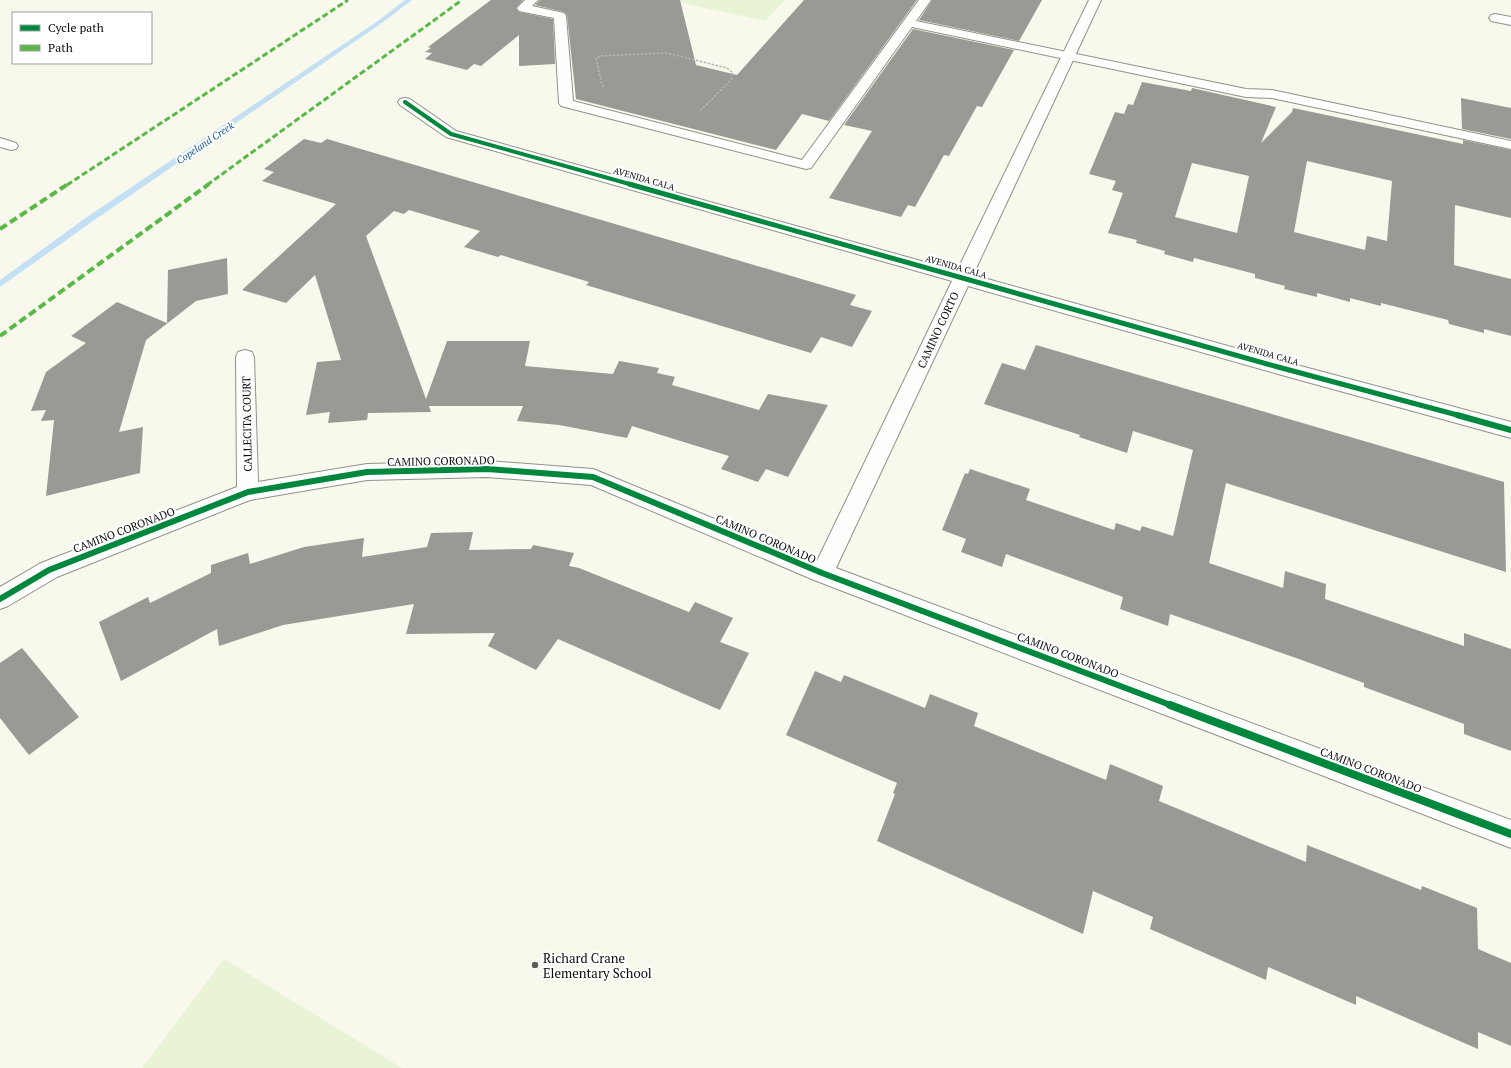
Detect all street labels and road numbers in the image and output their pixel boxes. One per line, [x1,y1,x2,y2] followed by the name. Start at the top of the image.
[612,165,677,194] street label: AVENIDA CALA
[924,253,989,282] street label: AVENIDA CALA
[914,290,962,370] street label: CAMINO CORTO
[1236,340,1301,369] street label: AVENIDA CALA
[239,376,255,472] street label: CALLECITA COURT
[387,453,495,469] street label: CAMINO CORONADO
[71,504,177,556] street label: CAMINO CORONADO
[714,511,818,567] street label: CAMINO CORONADO
[1015,629,1121,681] street label: CAMINO CORONADO
[1318,744,1424,796] street label: CAMINO CORONADO

